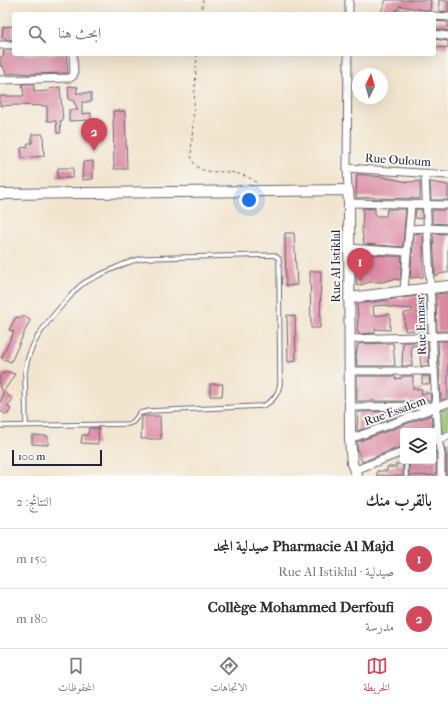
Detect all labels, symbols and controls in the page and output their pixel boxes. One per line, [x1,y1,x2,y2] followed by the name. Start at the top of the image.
[12,12,436,56] search box
[26,23,48,45] icon: search
[58,24,101,42] text: ابحث هنا
[352,68,388,104] north arrow
[81,118,107,151] pin: 2
[365,151,431,169] street label: Rue Ouloum
[239,190,259,210] your location
[329,229,343,302] street label: Rue Al Istiklal
[347,248,373,281] pin: 1
[413,294,429,355] street label: Rue Ennasr
[362,393,428,429] street label: Rue Essalem
[400,428,436,464] map controls
[400,428,436,464] button: layers
[12,448,102,467] scale bar
[18,450,46,463] text: 100 m
[366,490,432,510] text: بالقرب منك
[16,494,51,509] text: النتائج: 2
[213,537,394,555] text: Pharmacie Al Majd صيدلية المجد
[16,551,47,566] text: 150 m
[417,551,421,566] text: 1
[278,564,394,579] text: صيدلية · Rue Al Istiklal
[208,598,394,616] text: Collège Mohammed Derfoufi
[16,611,48,626] text: 180 m
[416,611,422,626] text: 2
[365,619,394,634] text: مدرسة
[58,655,94,698] tab: المحفوظات
[210,655,247,698] tab: الاتجاهات
[363,655,390,698] tab: الخريطة

